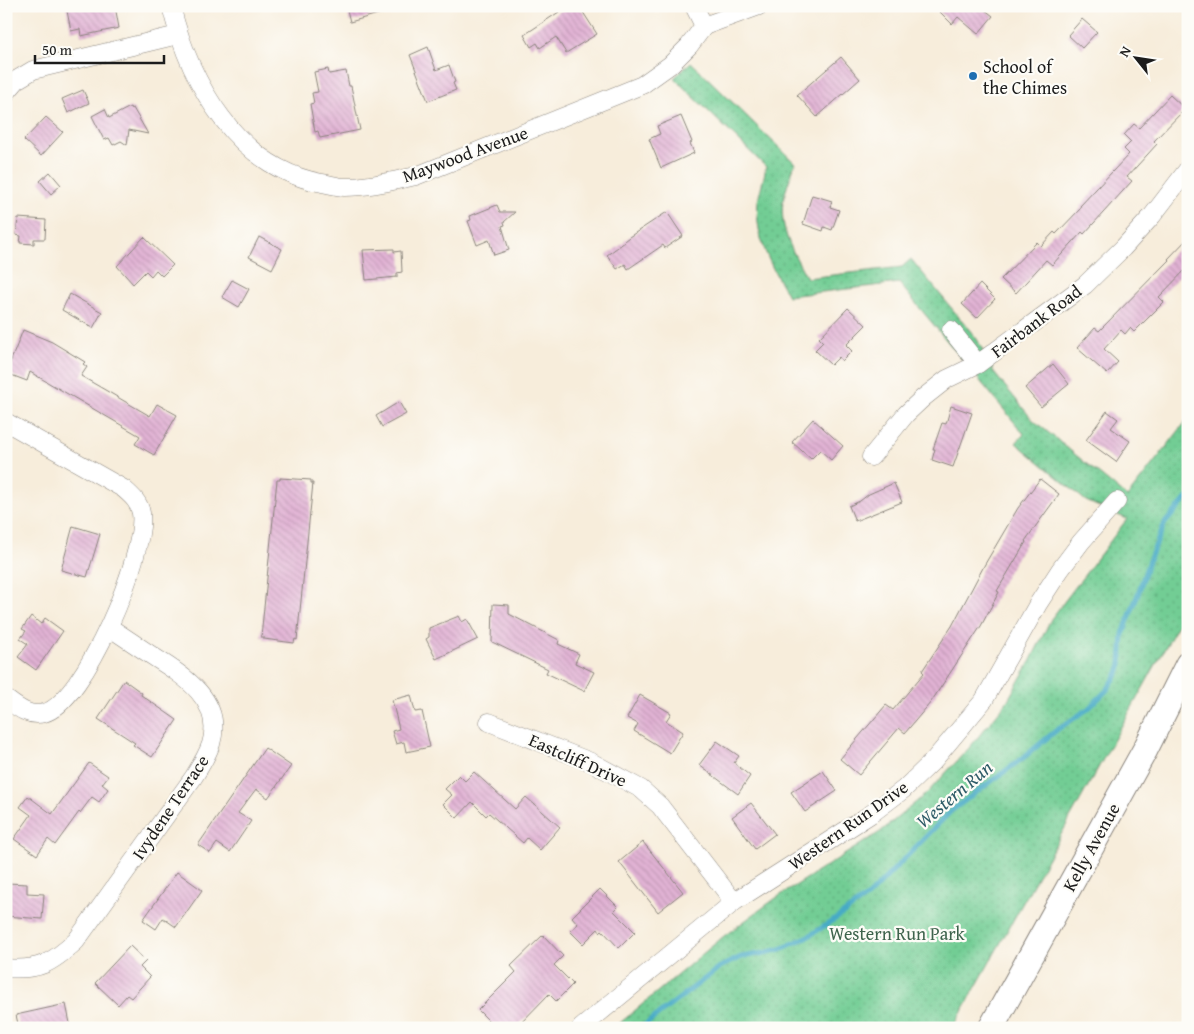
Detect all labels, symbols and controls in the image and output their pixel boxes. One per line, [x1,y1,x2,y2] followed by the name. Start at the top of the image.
[35,32,164,64] scale bar
[1112,32,1162,82] north arrow
[42,39,73,60] text: 50 m
[1114,42,1136,61] text: N
[983,53,1067,101] place label: School of the Chimes
[967,70,979,82] marker: School of the Chimes
[398,119,532,189] street label: Maywood Avenue
[985,278,1087,364] street label: Fairbank Road
[525,726,631,794] street label: Eastcliff Drive
[125,749,215,865] street label: Ivydene Terrace
[910,753,999,834] water label: Western Run
[782,773,914,877] street label: Western Run Drive
[1056,798,1126,896] street label: Kelly Avenue
[829,920,966,947] park label: Western Run Park

